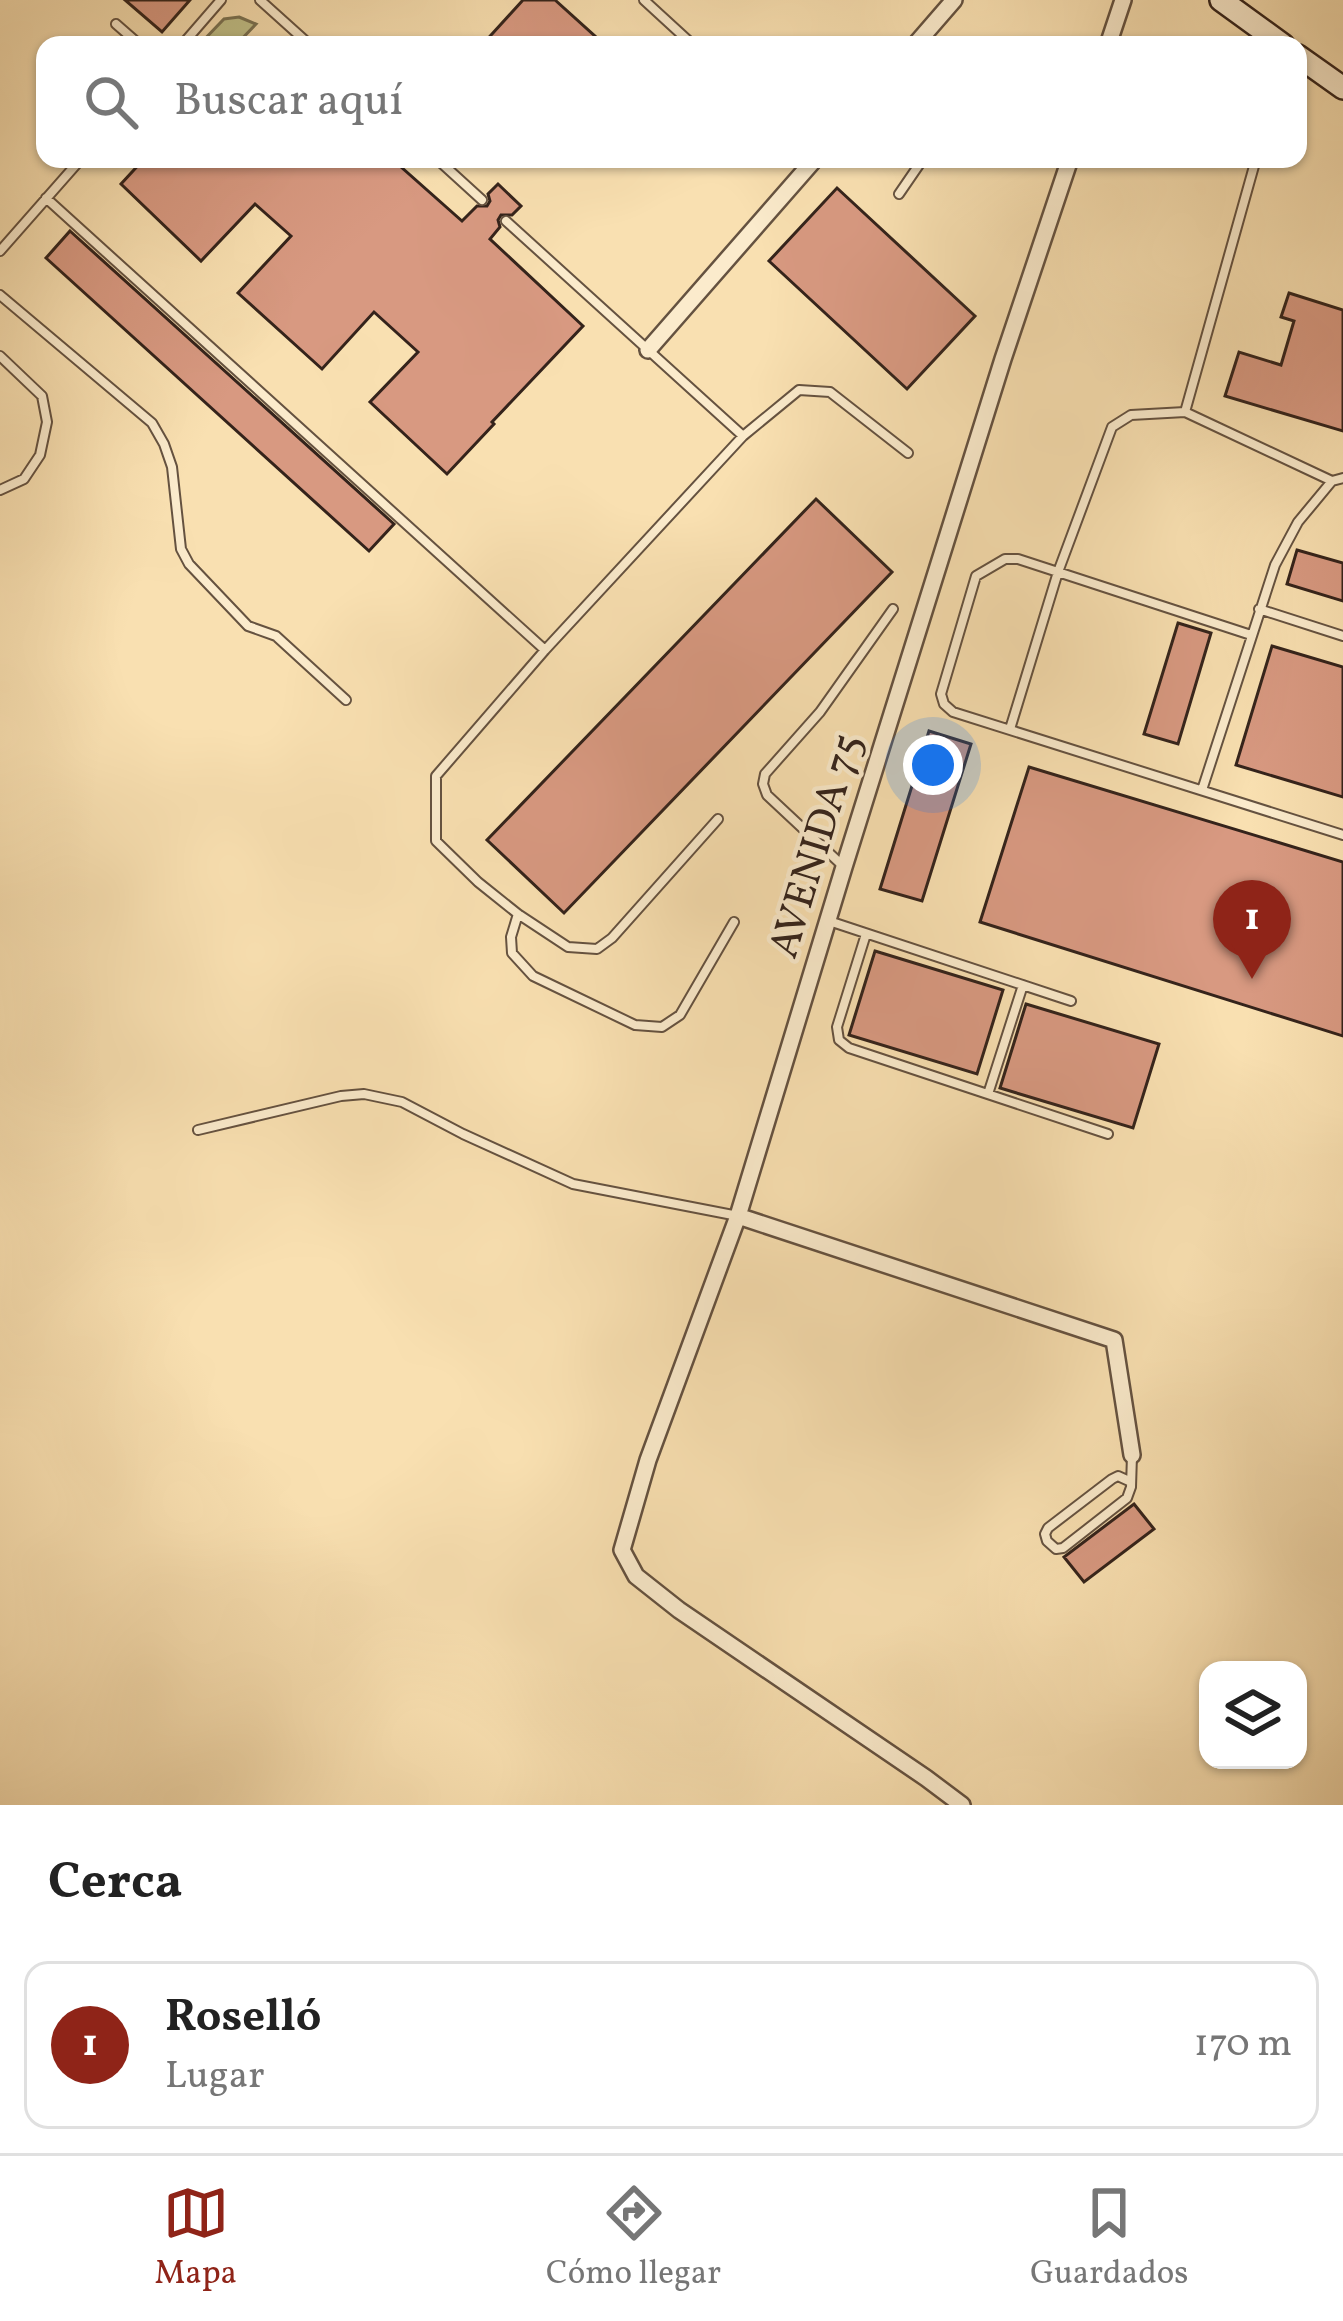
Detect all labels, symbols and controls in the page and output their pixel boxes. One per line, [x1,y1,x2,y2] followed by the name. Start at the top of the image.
[36,36,1307,168] search box
[78,69,144,135] icon: search
[174,71,403,134] text: Buscar aquí
[756,727,880,966] street label: AVENIDA 75
[903,735,963,795] your location
[1213,880,1291,979] pin: 1
[1199,1661,1307,1769] map controls
[1199,1661,1307,1769] button: layers
[48,1848,183,1919] text: Cerca
[165,1987,322,2050] text: Roselló
[82,2018,98,2072] text: 1
[1194,2018,1292,2072] text: 170 m
[165,2050,265,2104] text: Lugar
[155,2180,237,2298] tab: Mapa
[546,2180,721,2298] tab: Cómo llegar
[1030,2180,1188,2298] tab: Guardados

